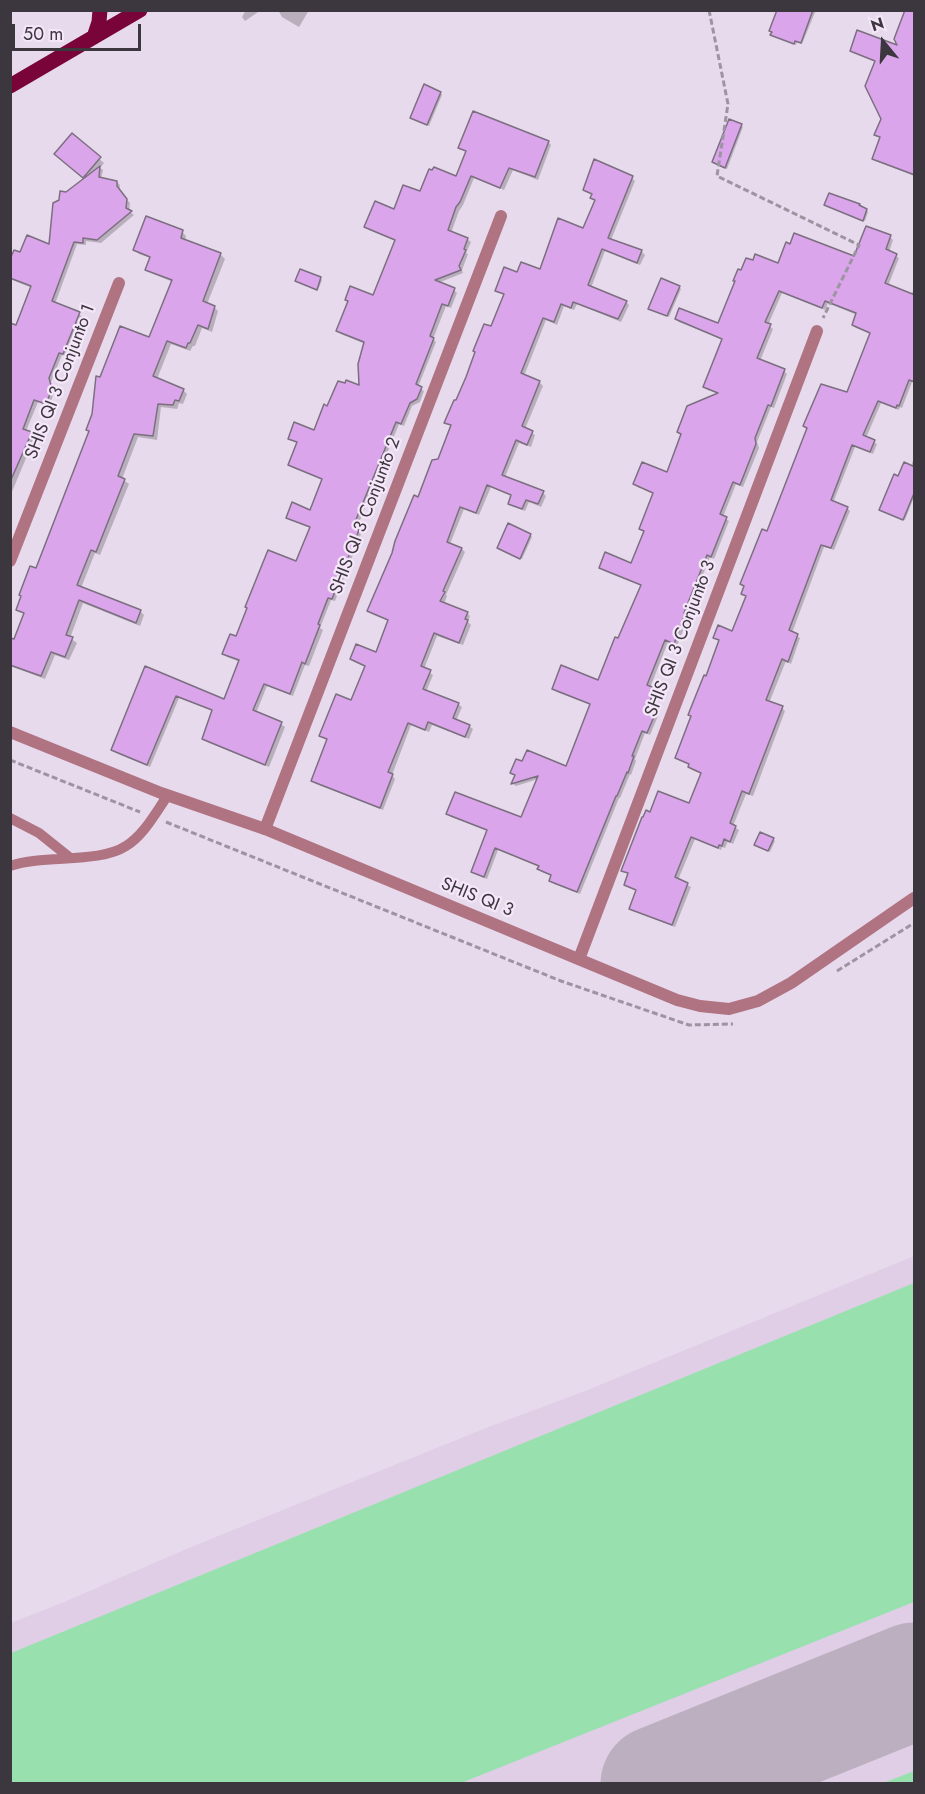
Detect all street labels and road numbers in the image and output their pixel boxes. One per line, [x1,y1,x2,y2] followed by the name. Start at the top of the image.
[21,301,101,463] street label: SHIS QI 3 Conjunto 1
[326,434,406,598] street label: SHIS QI 3 Conjunto 2
[641,558,721,720] street label: SHIS QI 3 Conjunto 3
[438,874,516,922] street label: SHIS QI 3

